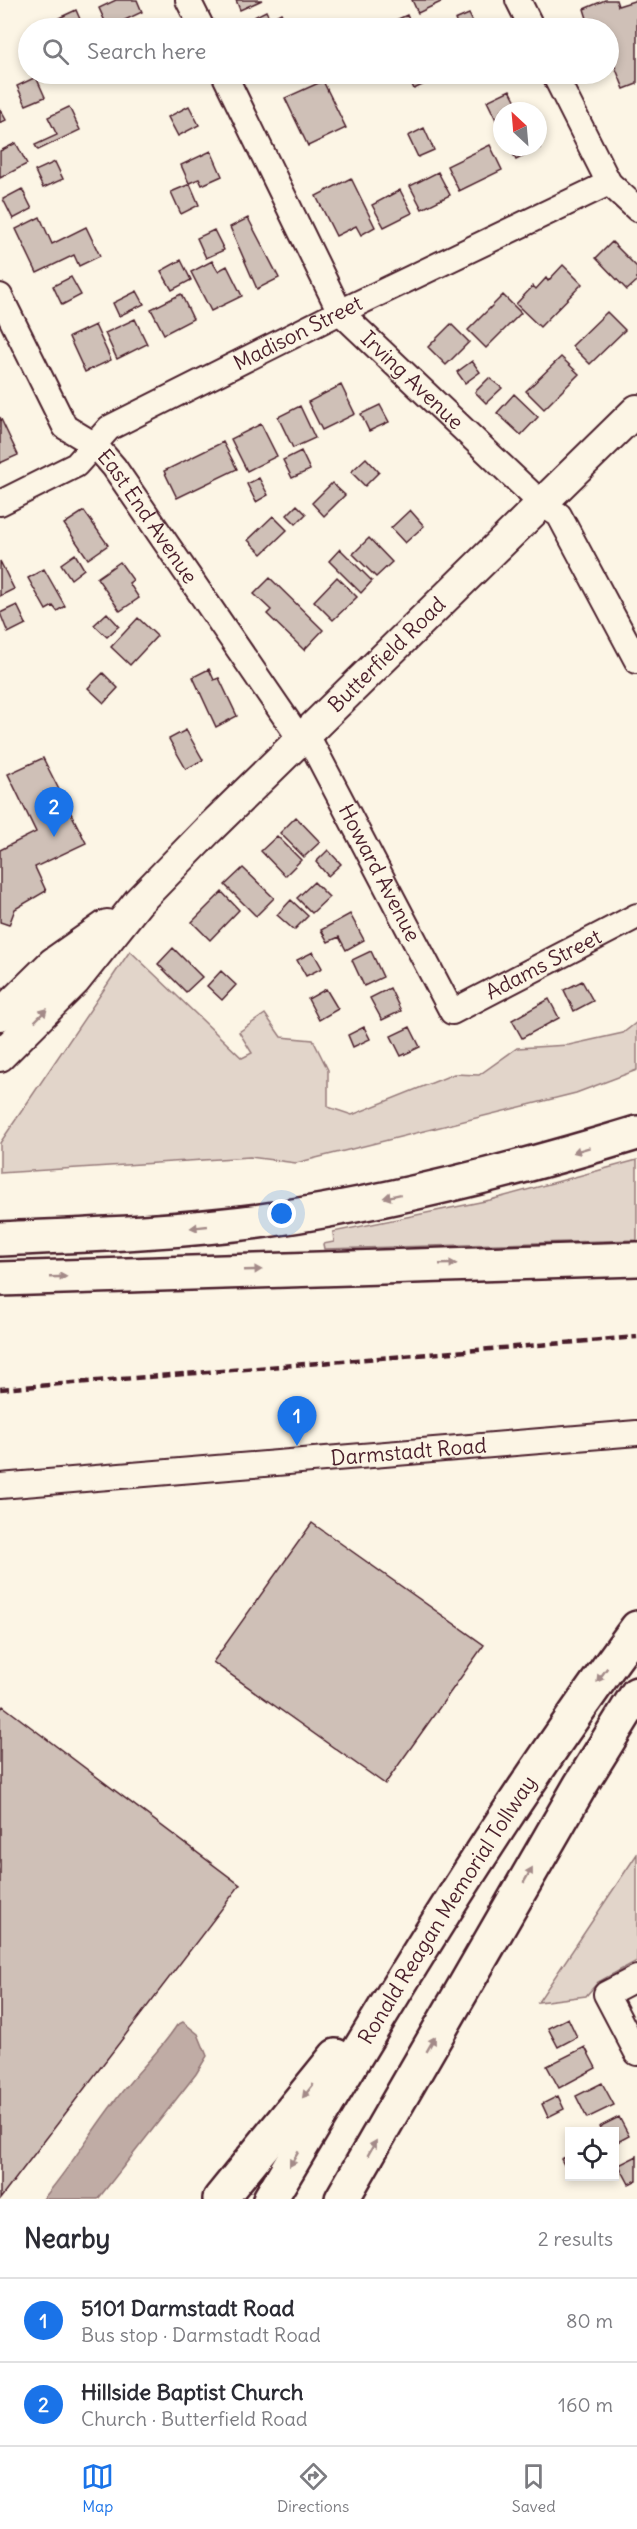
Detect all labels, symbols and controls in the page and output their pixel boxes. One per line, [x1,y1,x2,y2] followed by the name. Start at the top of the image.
[18,18,619,84] search box
[39,35,72,68] icon: search
[87,37,206,65] text: Search here
[493,102,547,156] north arrow
[229,289,367,376] street label: Madison Street
[355,325,469,435] street label: Irving Avenue
[92,443,204,589] street label: East End Avenue
[322,591,451,718] street label: Butterfield Road
[34,788,74,837] pin: 2
[333,799,427,946] street label: Howard Avenue
[481,923,606,1005] street label: Adams Street
[34,1008,48,1022] one-way arrow
[572,1146,590,1155] one-way arrow
[382,1192,401,1201] one-way arrow
[267,1199,296,1228] your location
[190,1222,209,1232] one-way arrow
[439,1259,458,1268] one-way arrow
[244,1265,263,1275] one-way arrow
[49,1272,68,1282] one-way arrow
[278,1396,316,1446] pin: 1
[330,1432,487,1471] street label: Darmstadt Road
[597,1667,609,1682] one-way arrow
[352,1770,542,2049] street label: Ronald Reagan Memorial Tollway
[523,1867,534,1883] one-way arrow
[426,2036,437,2052] one-way arrow
[301,2083,314,2099] one-way arrow
[565,2127,619,2181] map controls
[565,2127,619,2181] button: locate
[366,2140,377,2156] one-way arrow
[289,2151,299,2168] one-way arrow
[24,2222,110,2255] text: Nearby
[538,2226,613,2251] text: 2 results
[81,2294,294,2322] text: 5101 Darmstadt Road
[40,2308,47,2333] text: 1
[566,2308,613,2333] text: 80 m
[81,2322,321,2347] text: Bus stop · Darmstadt Road
[81,2378,303,2406] text: Hillside Baptist Church
[38,2392,49,2417] text: 2
[558,2392,613,2417] text: 160 m
[81,2406,308,2431] text: Church · Butterfield Road
[81,2460,114,2516] tab: Map
[277,2460,349,2516] tab: Directions
[512,2460,556,2516] tab: Saved

